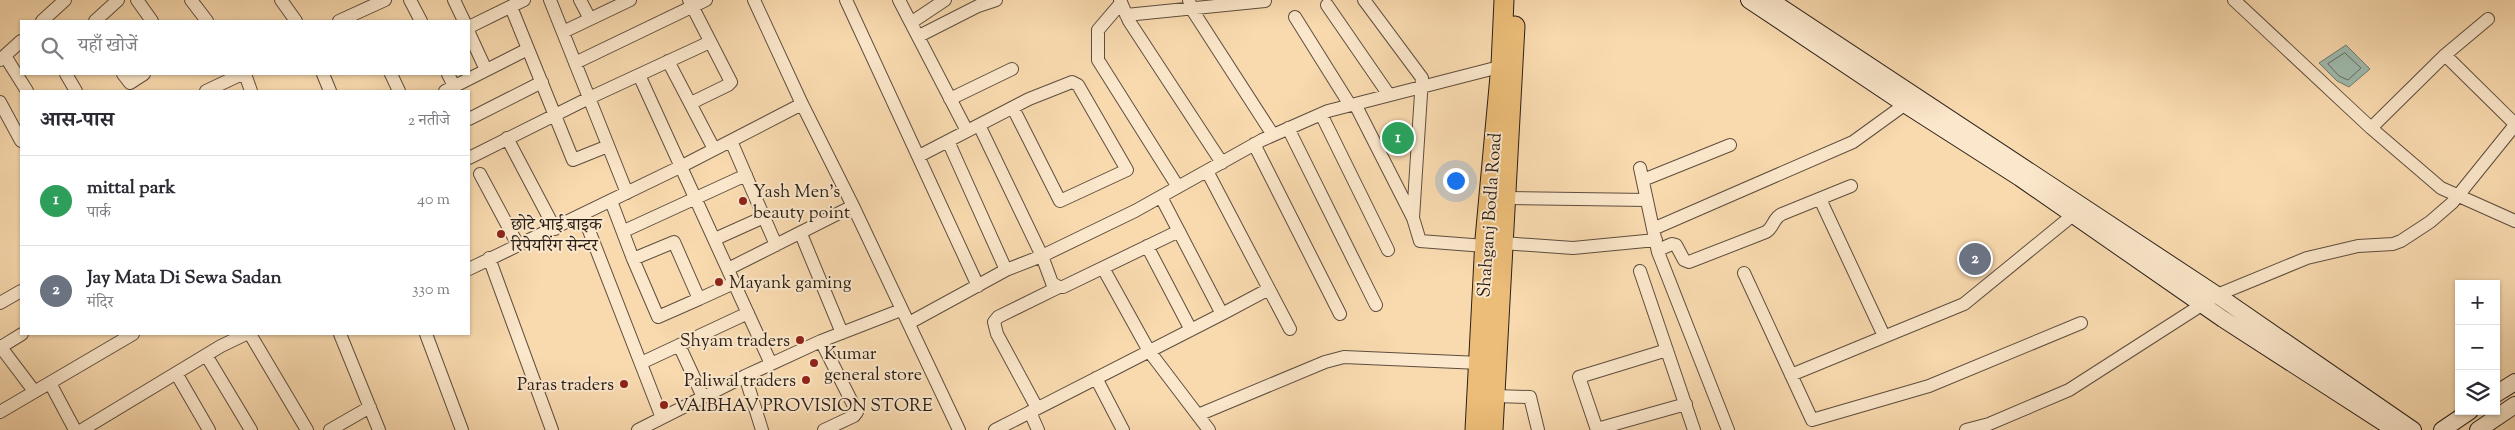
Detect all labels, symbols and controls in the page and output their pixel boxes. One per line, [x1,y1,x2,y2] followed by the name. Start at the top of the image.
[20,20,470,75] search box
[78,33,138,60] text: यहाँ खोजें
[38,34,66,62] icon: search
[40,106,114,136] text: आस-पास
[408,110,450,133] text: 2 नतीजे
[1382,119,1414,157] pin: 1
[1472,132,1510,298] street label: Shahganj Bodla Road
[1443,168,1469,194] your location
[87,175,176,202] text: mittal park
[753,180,850,227] place label: Yash Men's beauty point
[53,189,59,212] text: 1
[417,189,450,212] text: 40 m
[737,195,749,207] marker: Yash Men's beauty point
[87,202,111,225] text: पार्क
[510,213,603,260] place label: छोटे भाई बाइक रिपेयरिंग सेन्टर
[495,228,507,240] marker: छोटे भाई बाइक रिपेयरिंग सेन्टर
[1959,240,1991,278] pin: 2
[87,265,282,292] text: Jay Mata Di Sewa Sadan
[729,271,852,297] place label: Mayank gaming
[713,276,725,288] marker: Mayank gaming
[52,279,60,302] text: 2
[412,279,450,302] text: 330 m
[2455,280,2500,415] map controls
[2455,280,2500,325] button: +
[87,292,113,315] text: मंदिर
[2455,325,2500,370] button: −
[680,329,790,355] place label: Shyam traders
[794,334,806,346] marker: Shyam traders
[824,342,922,389] place label: Kumar general store
[808,357,820,369] marker: Kumar general store
[684,369,796,395] place label: Paliwal traders
[2455,370,2500,415] button: layers
[517,373,614,399] place label: Paras traders
[800,374,812,386] marker: Paliwal traders
[618,378,630,390] marker: Paras traders
[674,394,933,420] place label: VAIBHAV PROVISION STORE
[658,399,670,411] marker: VAIBHAV PROVISION STORE

